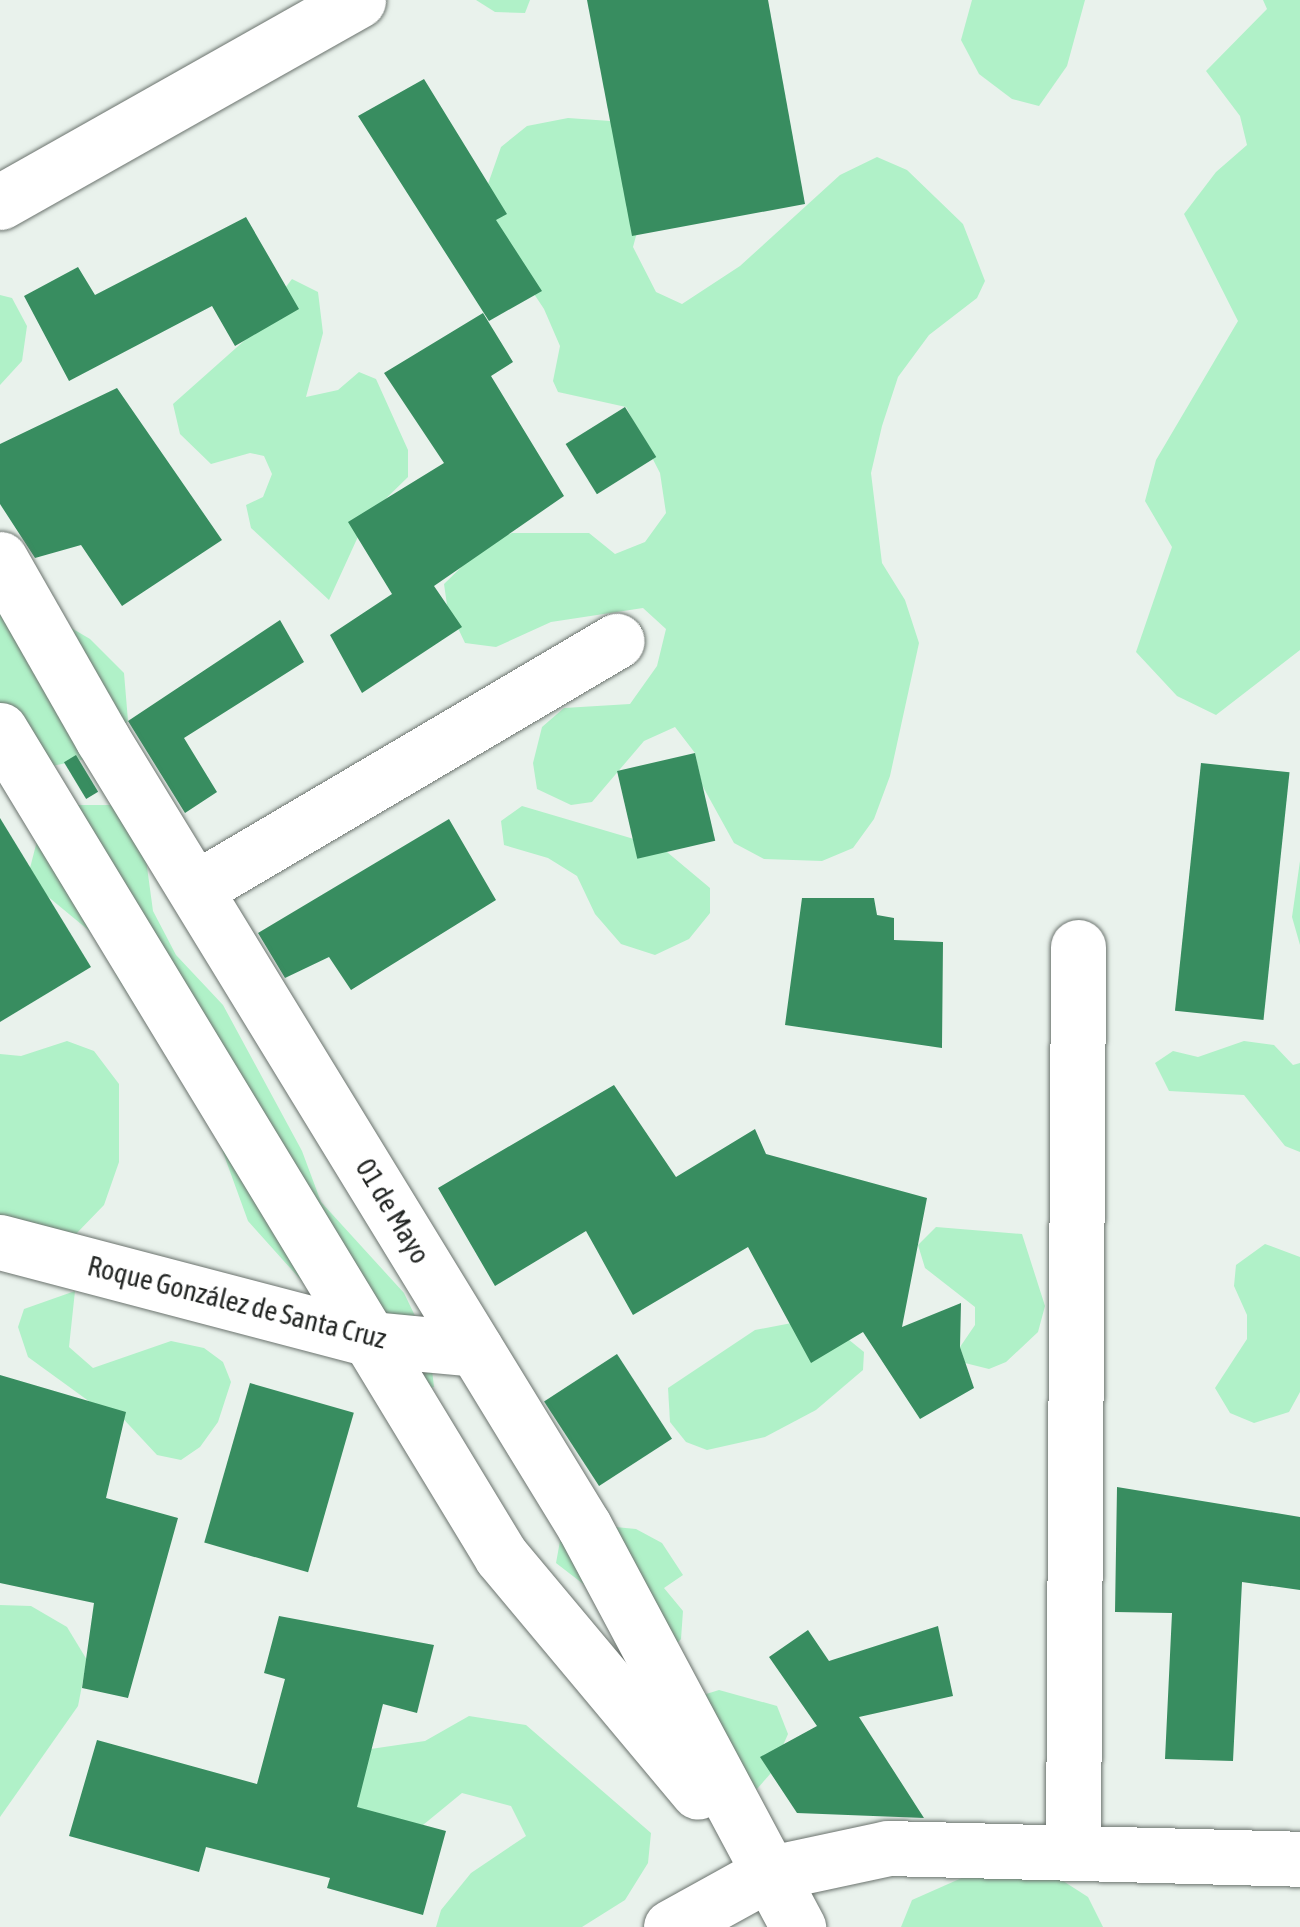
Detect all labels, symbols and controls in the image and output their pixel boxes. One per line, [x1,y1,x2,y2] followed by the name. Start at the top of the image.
[349,1153,437,1269] street label: 01 de Mayo
[84,1249,390,1355] street label: Roque González de Santa Cruz

